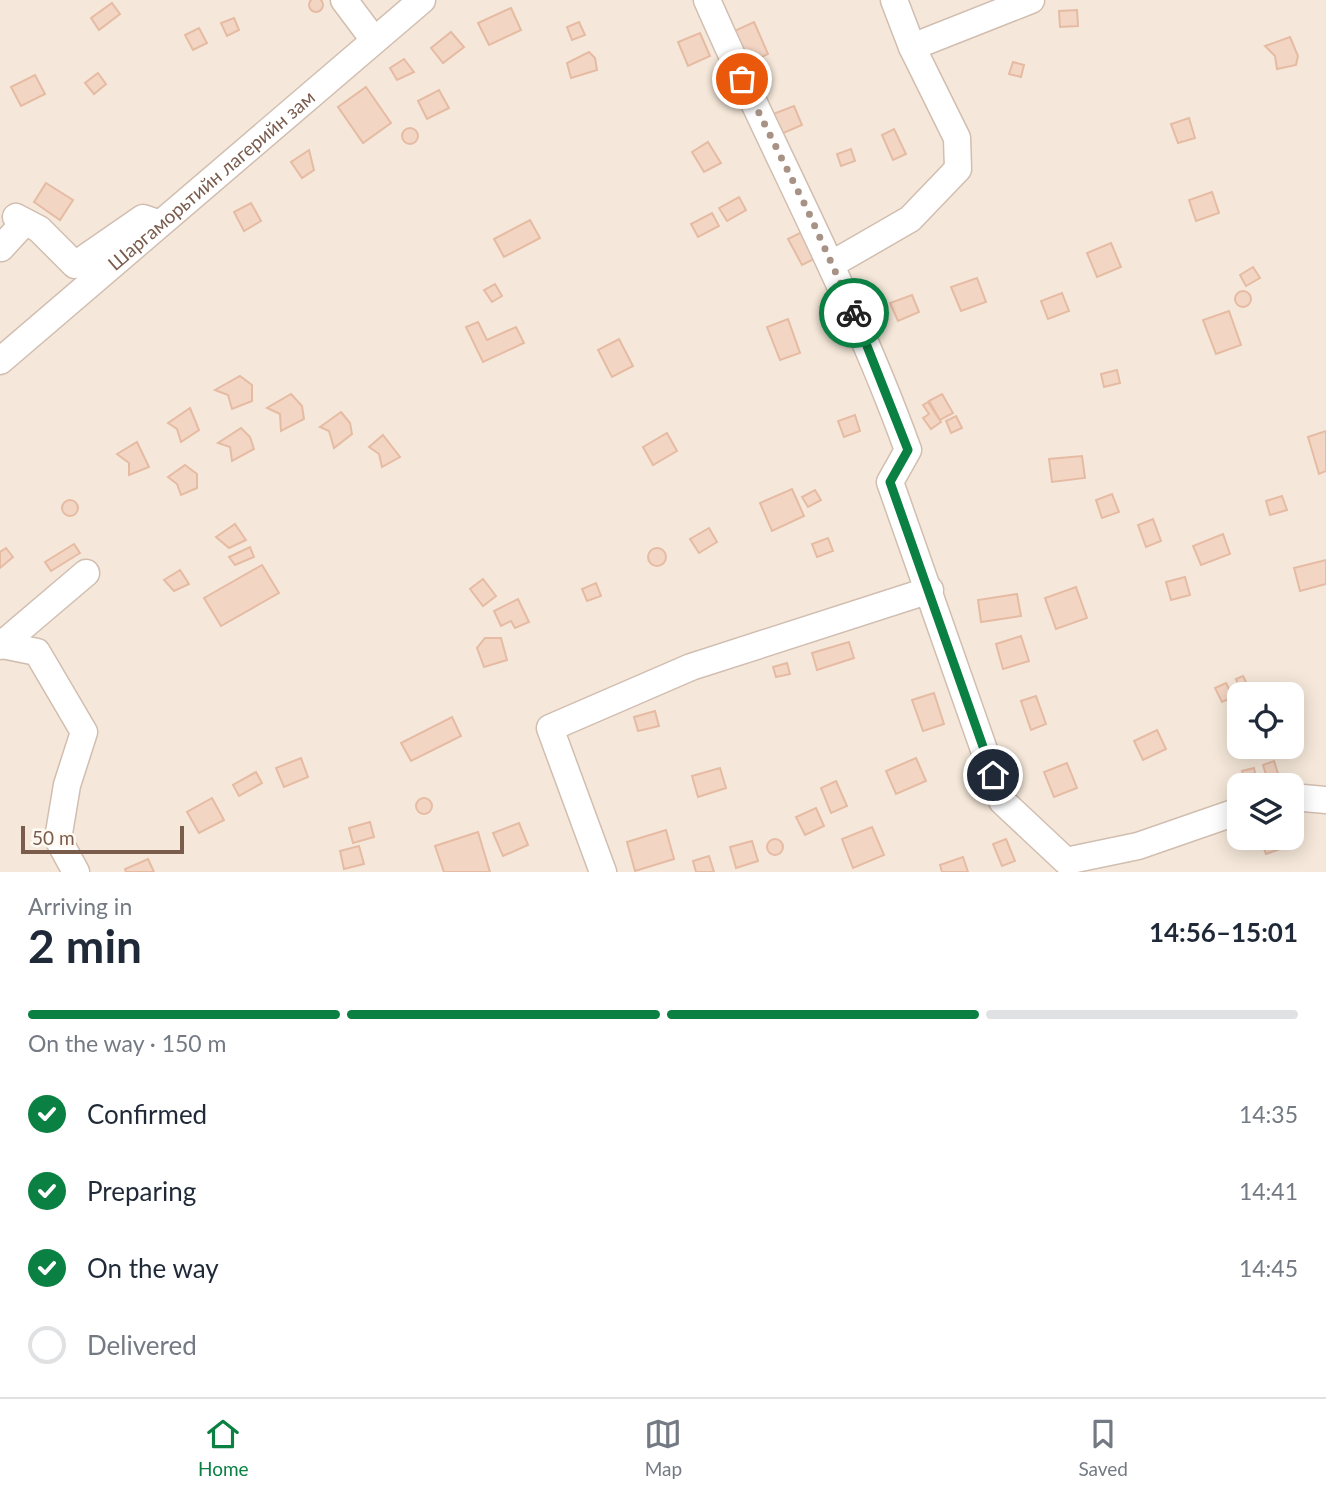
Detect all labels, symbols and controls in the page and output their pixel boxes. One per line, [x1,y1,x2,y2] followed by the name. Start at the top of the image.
[712,49,772,109] pin
[723,60,761,98] icon: bag
[103,85,319,275] street label: Шаргаморьтийн лагерийн зам
[819,278,889,348] courier
[835,294,873,332] icon: bike
[1227,682,1304,850] map controls
[1227,682,1304,759] button: locate
[963,745,1023,805] pin
[974,756,1012,794] icon: home
[1227,773,1304,850] button: layers
[21,823,184,855] scale bar
[32,826,75,849] text: 50 m
[28,892,132,920] text: Arriving in
[1149,916,1298,948] text: 14:56–15:01
[28,918,142,973] text: 2 min
[28,1029,227,1057] text: On the way · 150 m
[28,1095,66,1133] icon: check
[87,1098,207,1130] text: Confirmed
[1239,1100,1298,1128] text: 14:35
[28,1172,66,1210] icon: check
[87,1175,196,1207] text: Preparing
[1239,1177,1298,1205] text: 14:41
[28,1249,66,1287] icon: check
[87,1252,219,1284] text: On the way
[1239,1254,1298,1282] text: 14:45
[87,1329,197,1361] text: Delivered
[198,1415,249,1480] tab: Home
[644,1415,682,1480] tab: Map
[1078,1415,1128,1480] tab: Saved

